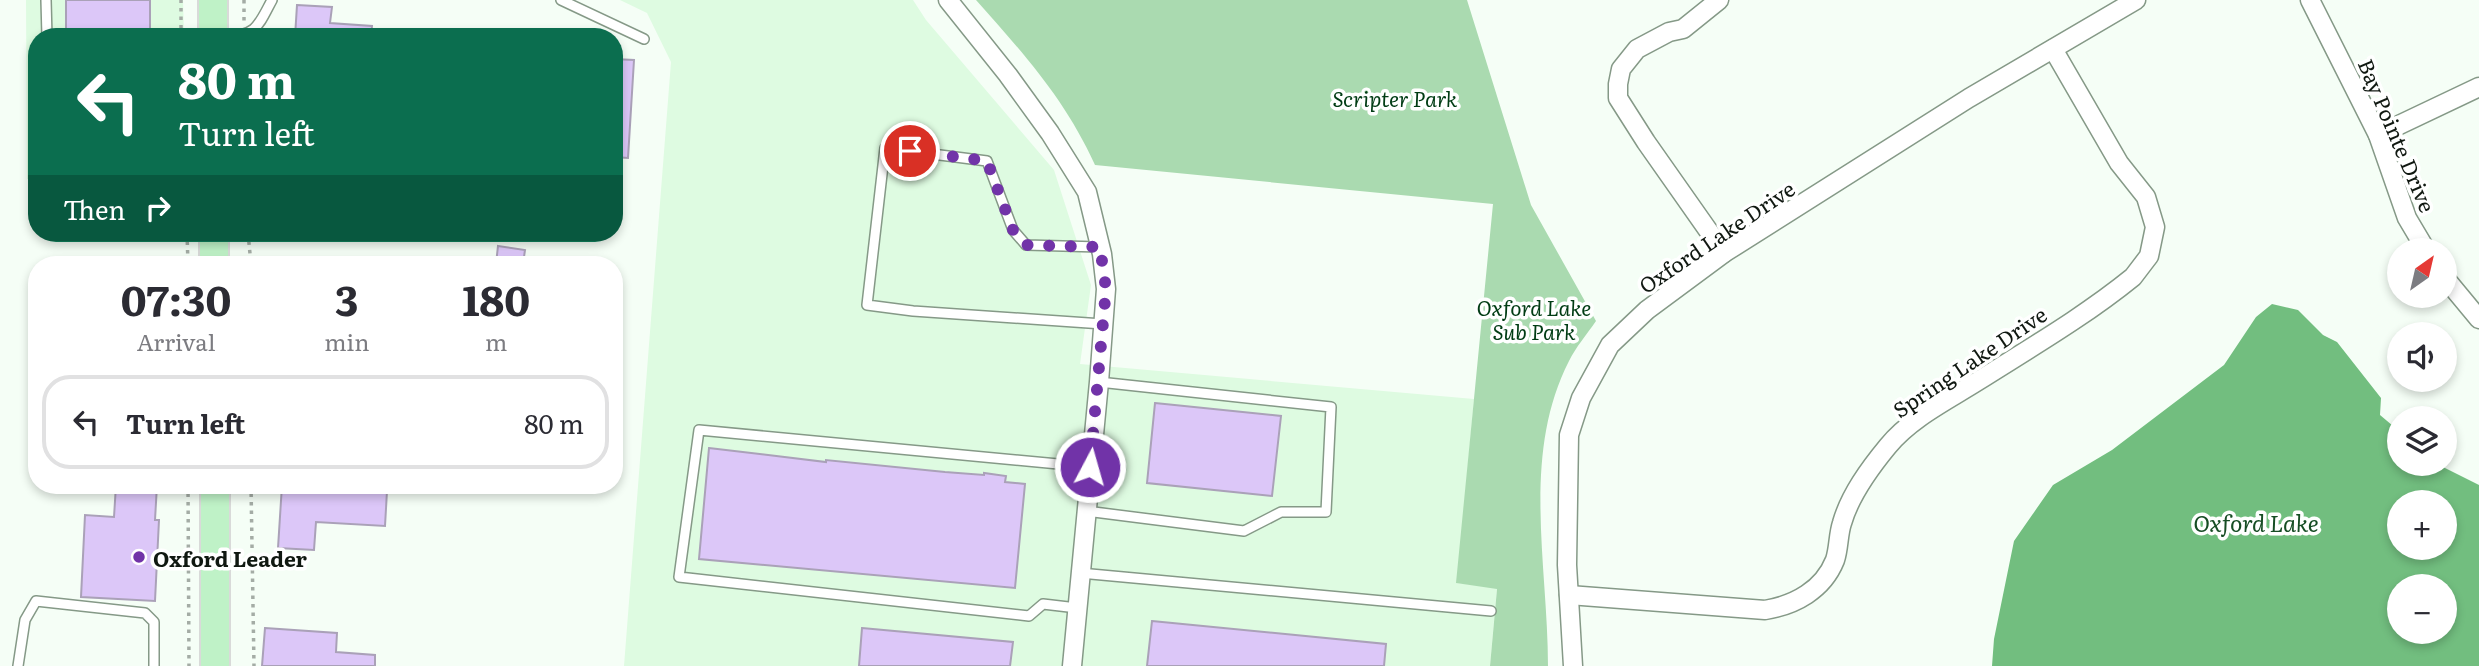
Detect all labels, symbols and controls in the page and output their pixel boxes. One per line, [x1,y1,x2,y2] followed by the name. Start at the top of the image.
[178,41,296,114] text: 80 m
[2352,53,2444,217] street label: Bay Pointe Drive
[63,56,154,147] icon: left
[1333,82,1458,113] park label: Scripter Park
[178,108,315,156] text: Turn left
[880,121,940,181] pin
[891,132,929,170] icon: arrive
[1632,172,1800,300] street label: Oxford Lake Drive
[63,189,125,228] text: Then
[139,189,177,227] icon: right
[2387,238,2457,308] north arrow
[2387,238,2457,644] map controls
[121,267,231,329] text: 07:30
[335,267,358,329] text: 3
[462,267,530,329] text: 180
[1477,291,1591,346] park label: Oxford Lake Sub Park
[1886,298,2052,424] street label: Spring Lake Drive
[2387,322,2457,392] button: sound
[137,324,215,358] text: Arrival
[324,324,369,358] text: min
[485,324,507,358] text: m
[67,403,105,441] icon: left
[126,403,245,442] text: Turn left
[524,403,584,442] text: 80 m
[2387,406,2457,476] button: layers
[1053,430,1127,504] position arrow
[2387,490,2457,560] button: +
[2193,505,2319,539] water label: Oxford Lake
[153,542,308,573] place label: Oxford Leader
[131,549,147,565] marker: Oxford Leader
[2387,574,2457,644] button: −

